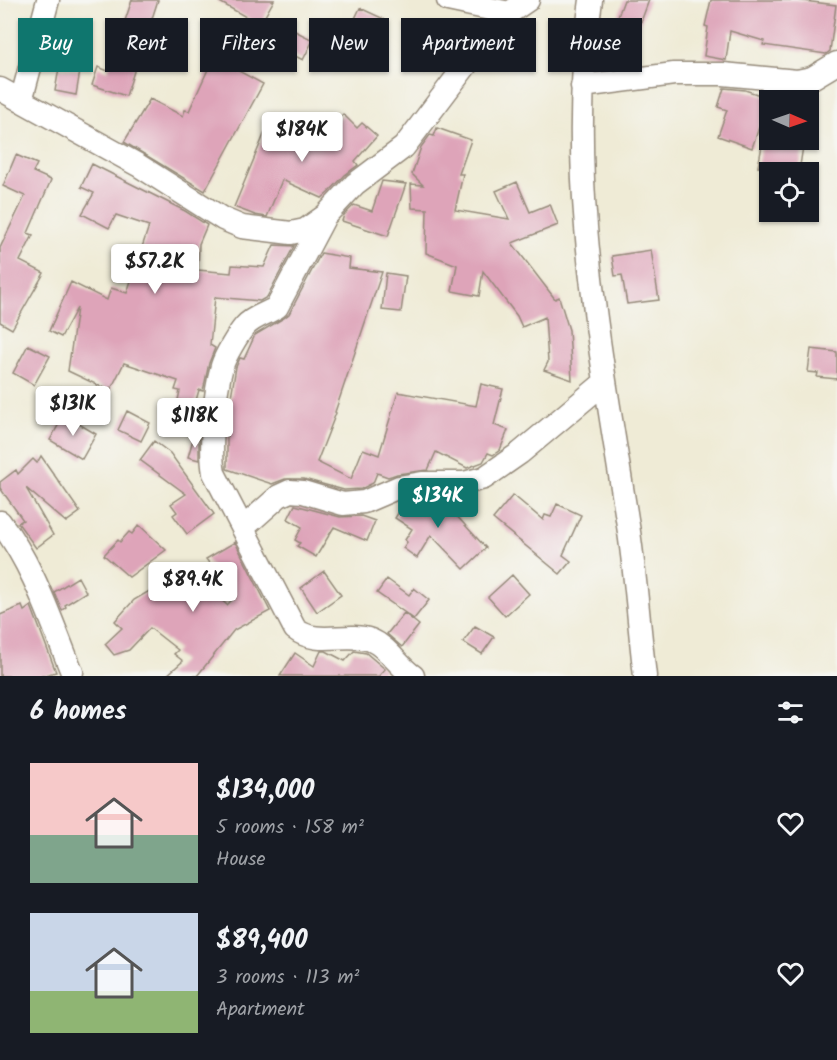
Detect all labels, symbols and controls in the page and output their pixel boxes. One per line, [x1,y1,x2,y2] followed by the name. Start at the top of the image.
[18,18,93,72] chip: Buy
[105,18,188,72] chip: Rent
[200,18,297,72] chip: Filters
[309,18,389,72] chip: New
[401,18,536,72] chip: Apartment
[548,18,642,72] chip: House
[759,90,819,150] north arrow
[759,90,819,222] map controls
[260,112,344,163] pin: $184K
[276,115,328,147] text: $184K
[759,162,819,222] button: locate
[106,244,204,295] pin: $57.2K
[125,247,185,279] text: $57.2K
[31,386,115,437] pin: $131K
[50,389,96,421] text: $131K
[153,398,237,449] pin: $118K
[171,401,219,433] text: $118K
[396,478,480,529] pin: $134K
[412,481,464,513] text: $134K
[144,562,242,613] pin: $89.4K
[162,565,224,597] text: $89.4K
[30,691,127,733] text: 6 homes
[774,696,807,729] icon: filters
[216,770,314,812] text: $134,000
[78,787,150,859] icon: home
[774,807,807,840] icon: heart
[216,812,364,844] text: 5 rooms · 158 m²
[216,844,266,876] text: House
[216,920,308,962] text: $89,400
[78,937,150,1009] icon: home
[774,957,807,990] icon: heart
[216,962,359,994] text: 3 rooms · 113 m²
[216,994,305,1026] text: Apartment

